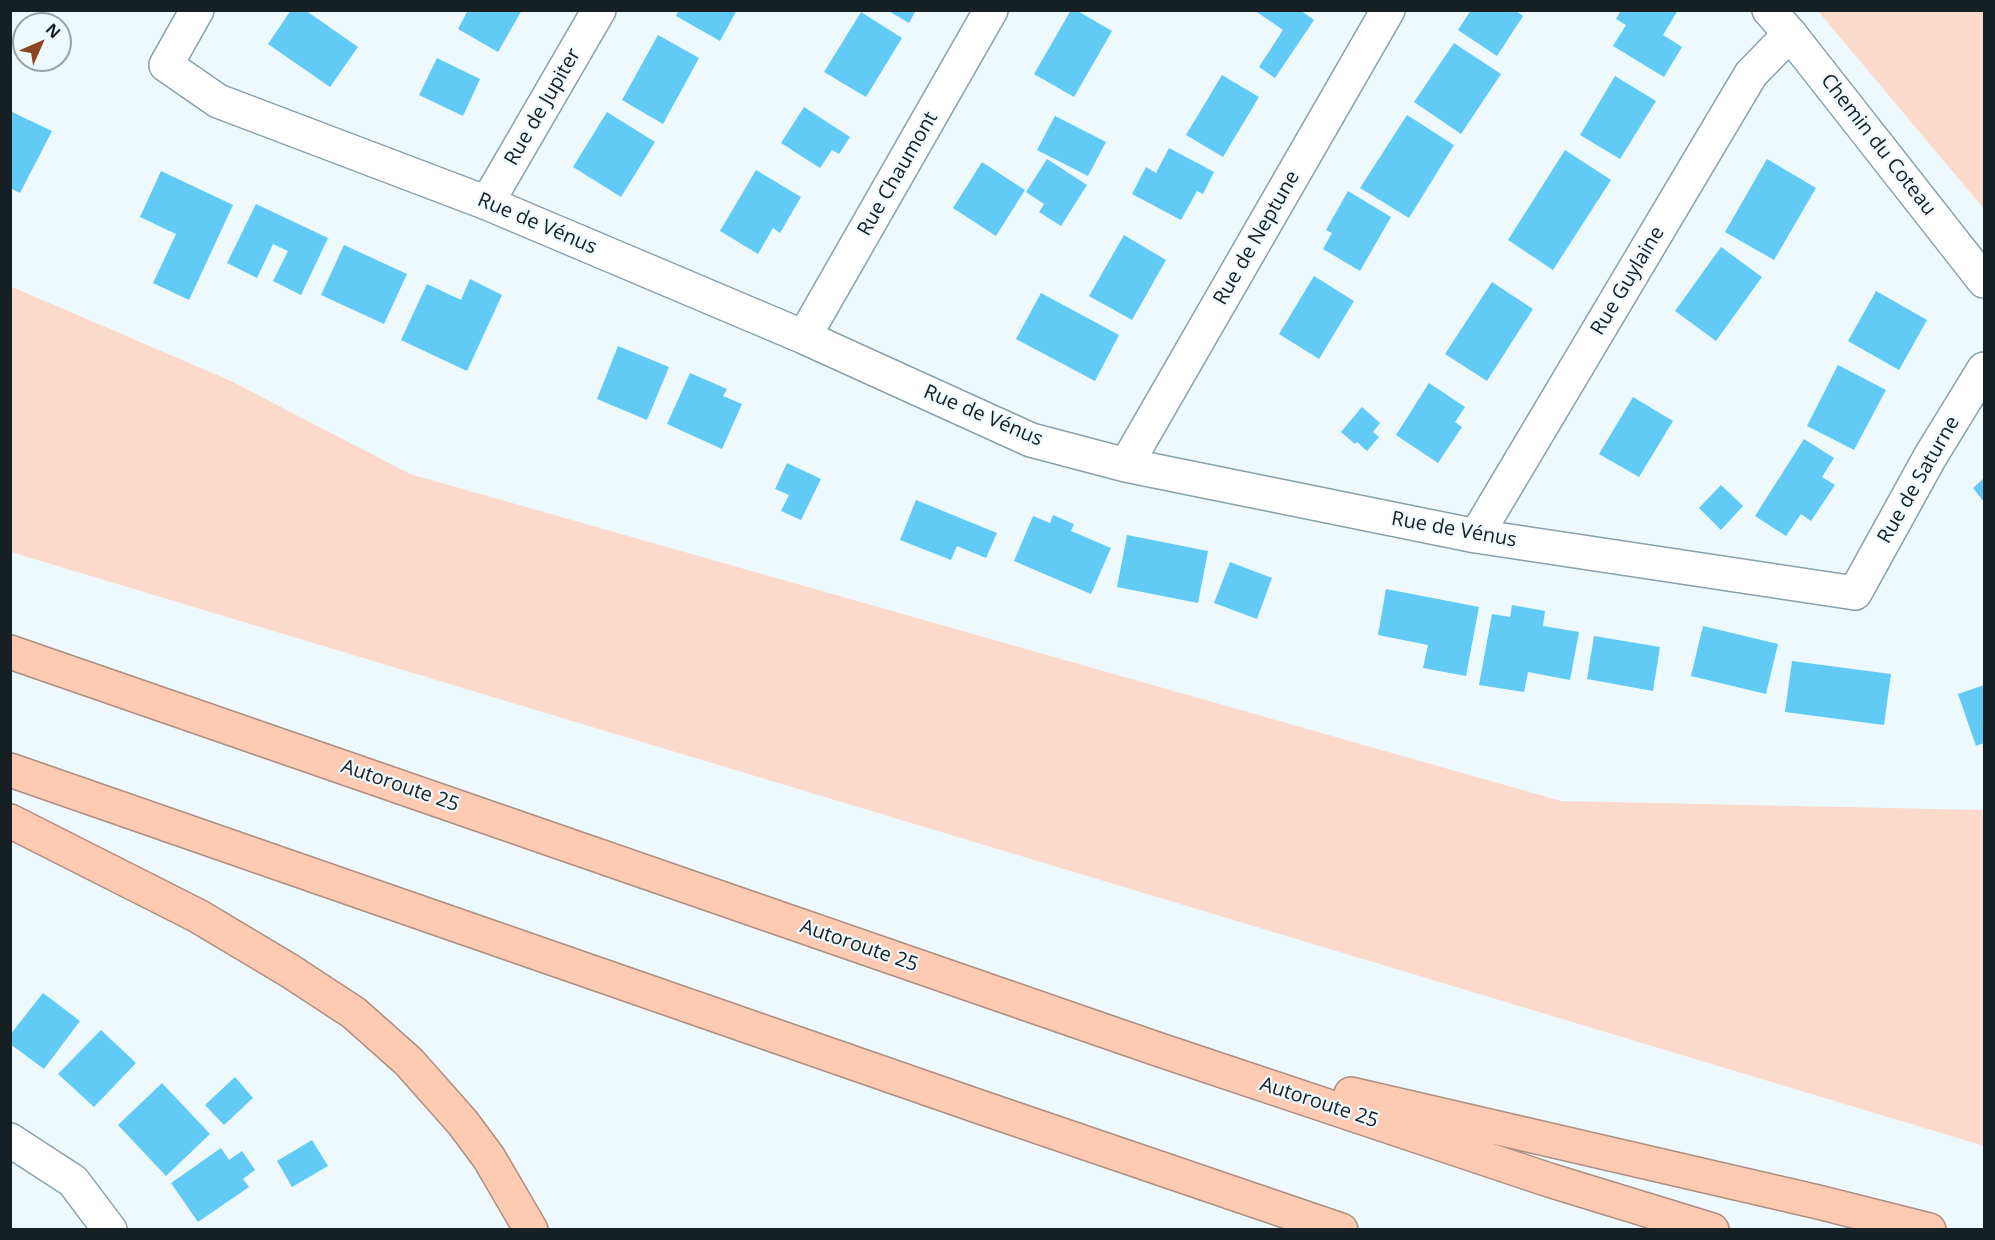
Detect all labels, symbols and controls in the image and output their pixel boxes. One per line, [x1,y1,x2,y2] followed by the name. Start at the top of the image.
[12,12,72,72] north arrow
[41,18,66,43] text: N
[500,44,586,170] street label: Rue de Jupiter
[1815,69,1941,221] street label: Chemin du Coteau
[853,108,943,240] street label: Rue Chaumont
[1209,167,1305,309] street label: Rue de Neptune
[474,188,600,260] street label: Rue de Vénus
[1586,222,1670,340] street label: Rue Guylaine
[920,380,1046,452] street label: Rue de Vénus
[1873,412,1965,548] street label: Rue de Saturne
[1389,507,1519,553] street label: Rue de Vénus
[338,755,462,817] street label: Autoroute 25
[797,915,921,977] street label: Autoroute 25
[1257,1073,1381,1133] street label: Autoroute 25

